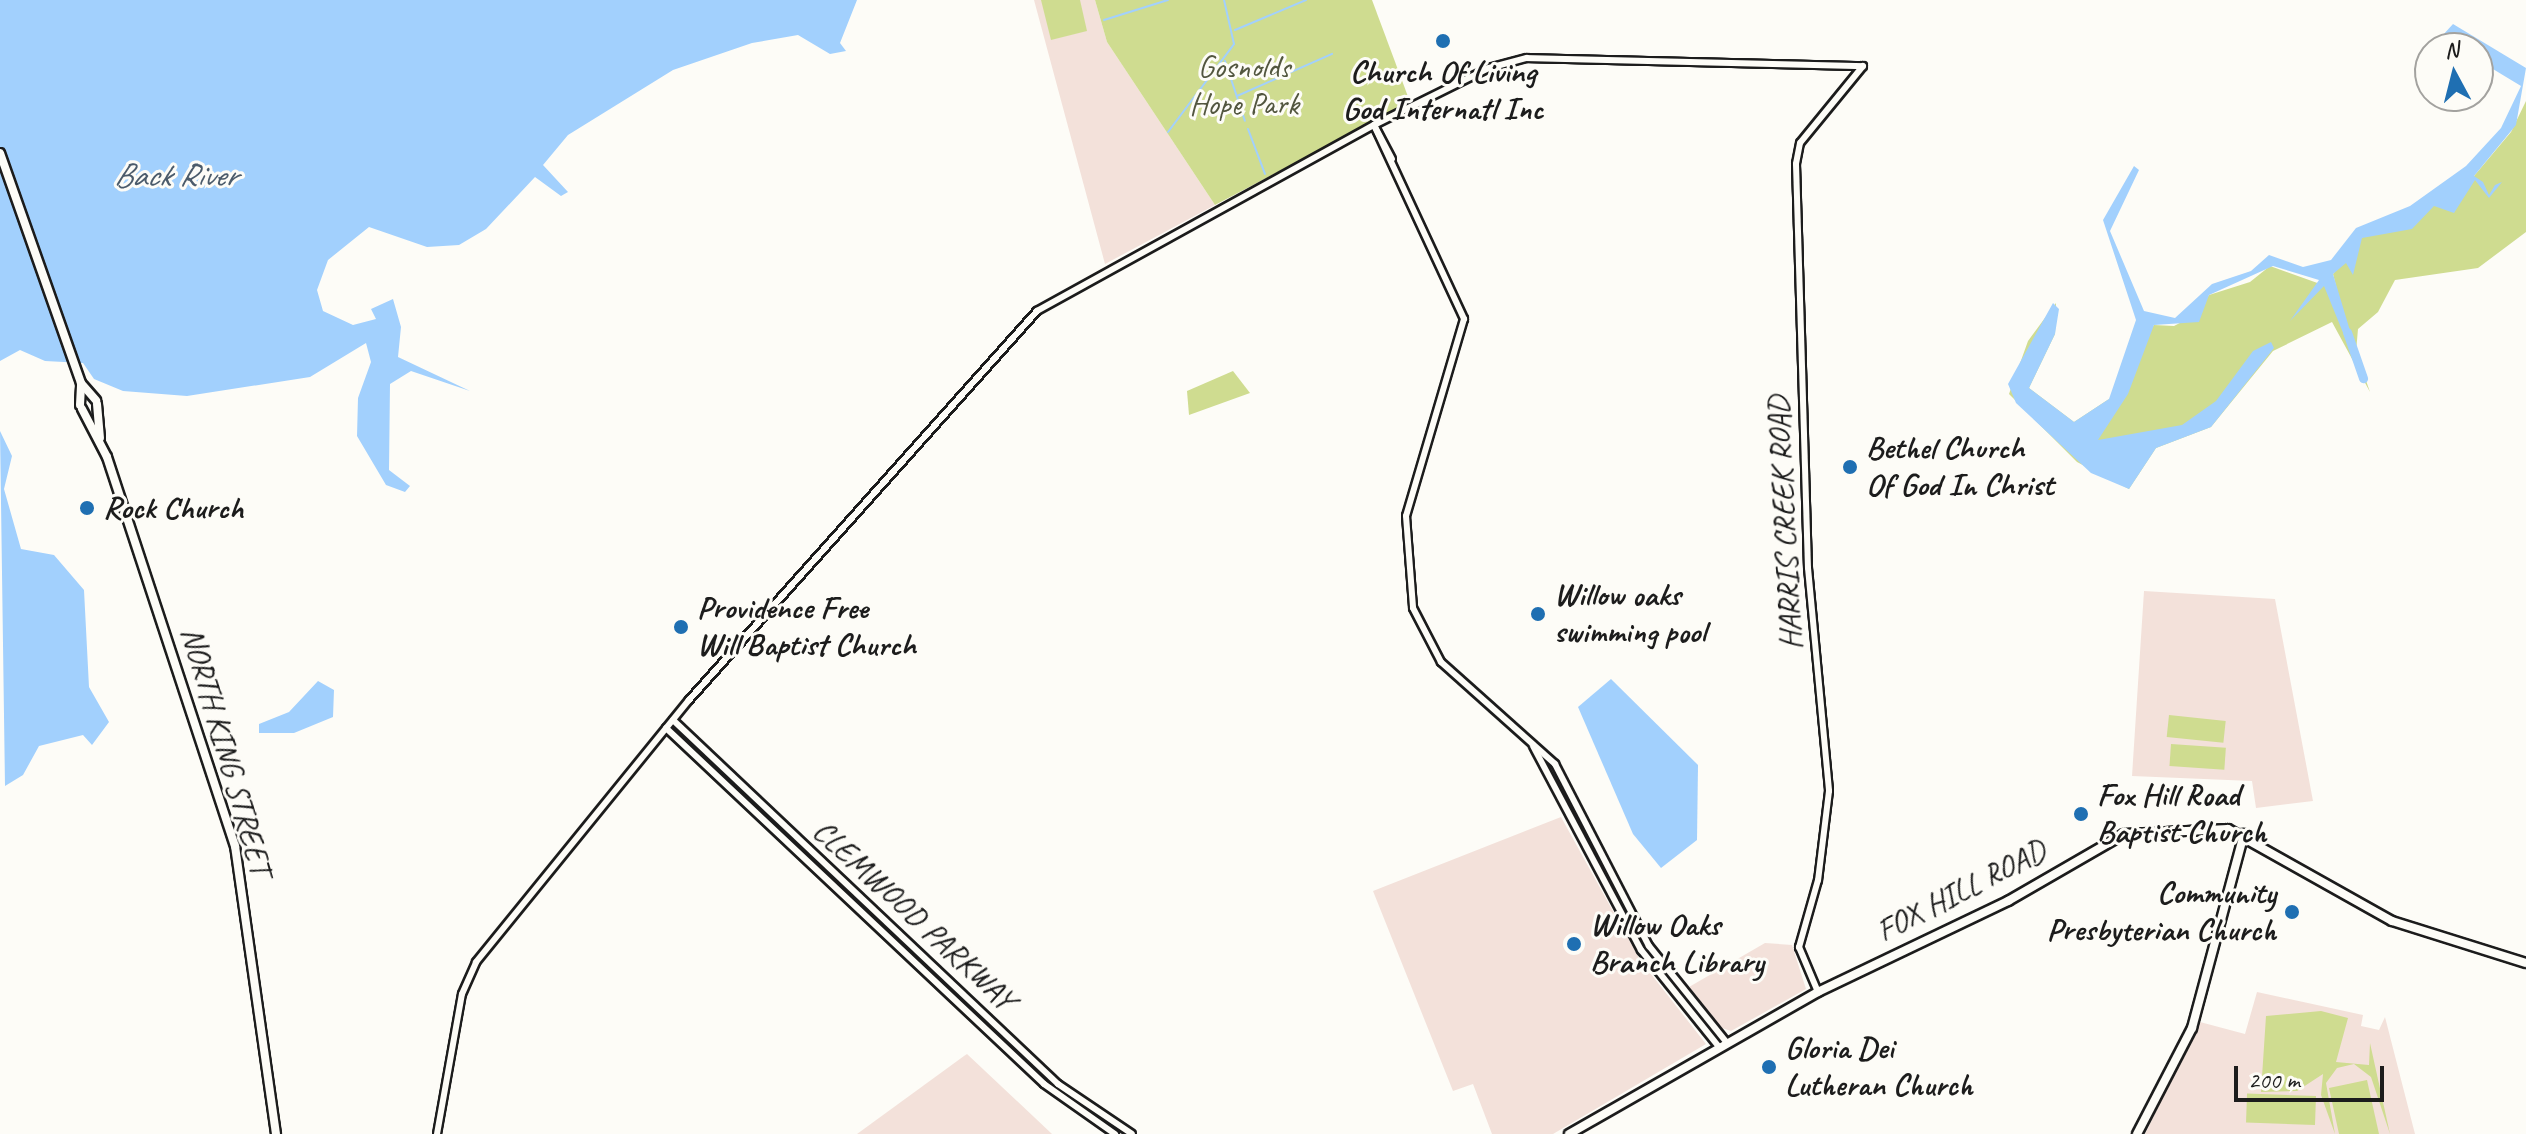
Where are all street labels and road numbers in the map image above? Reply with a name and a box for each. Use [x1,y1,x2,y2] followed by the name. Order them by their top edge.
[1759,394,1811,652] street label: HARRIS CREEK ROAD
[172,623,280,879] street label: NORTH KING STREET
[804,811,1024,1019] street label: CLEMWOOD PARKWAY
[1870,832,2052,950] street label: FOX HILL ROAD

